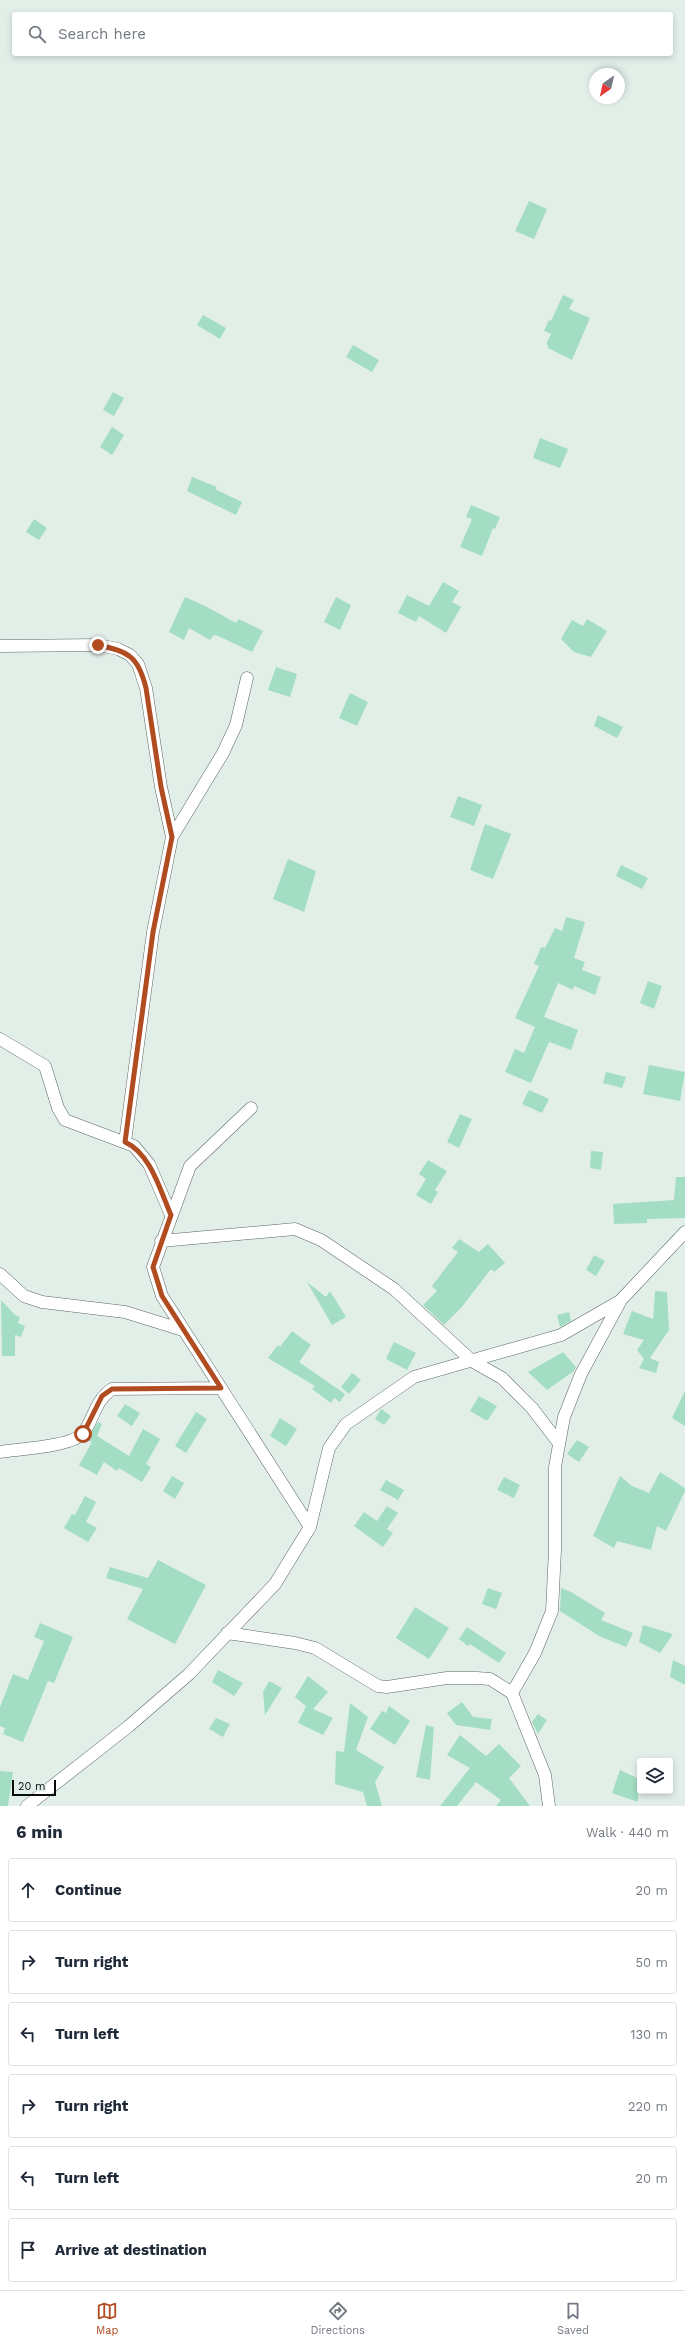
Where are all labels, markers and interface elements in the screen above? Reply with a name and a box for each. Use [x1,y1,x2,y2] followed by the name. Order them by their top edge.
[12,12,673,56] search box
[26,23,48,45] icon: search
[58,25,146,43] text: Search here
[589,68,625,104] north arrow
[89,636,107,654] route end
[74,1425,92,1443] route start
[637,1758,673,1794] map controls
[637,1758,673,1794] button: layers
[12,1778,56,1797] scale bar
[18,1780,46,1793] text: 20 m
[16,1822,63,1842] text: 6 min
[586,1825,669,1840] text: Walk · 440 m
[17,1879,39,1901] icon: ahead
[55,1881,122,1899] text: Continue
[636,1883,668,1898] text: 20 m
[17,1951,39,1973] icon: right
[55,1953,128,1971] text: Turn right
[636,1955,668,1970] text: 50 m
[17,2023,39,2045] icon: left
[55,2025,119,2043] text: Turn left
[630,2027,668,2042] text: 130 m
[17,2095,39,2117] icon: right
[55,2097,128,2115] text: Turn right
[628,2099,668,2114] text: 220 m
[17,2167,39,2189] icon: left
[55,2169,119,2187] text: Turn left
[636,2171,668,2186] text: 20 m
[17,2239,39,2261] icon: arrive
[55,2241,207,2259] text: Arrive at destination
[96,2300,118,2337] tab: Map
[311,2300,365,2337] tab: Directions
[557,2300,589,2337] tab: Saved

